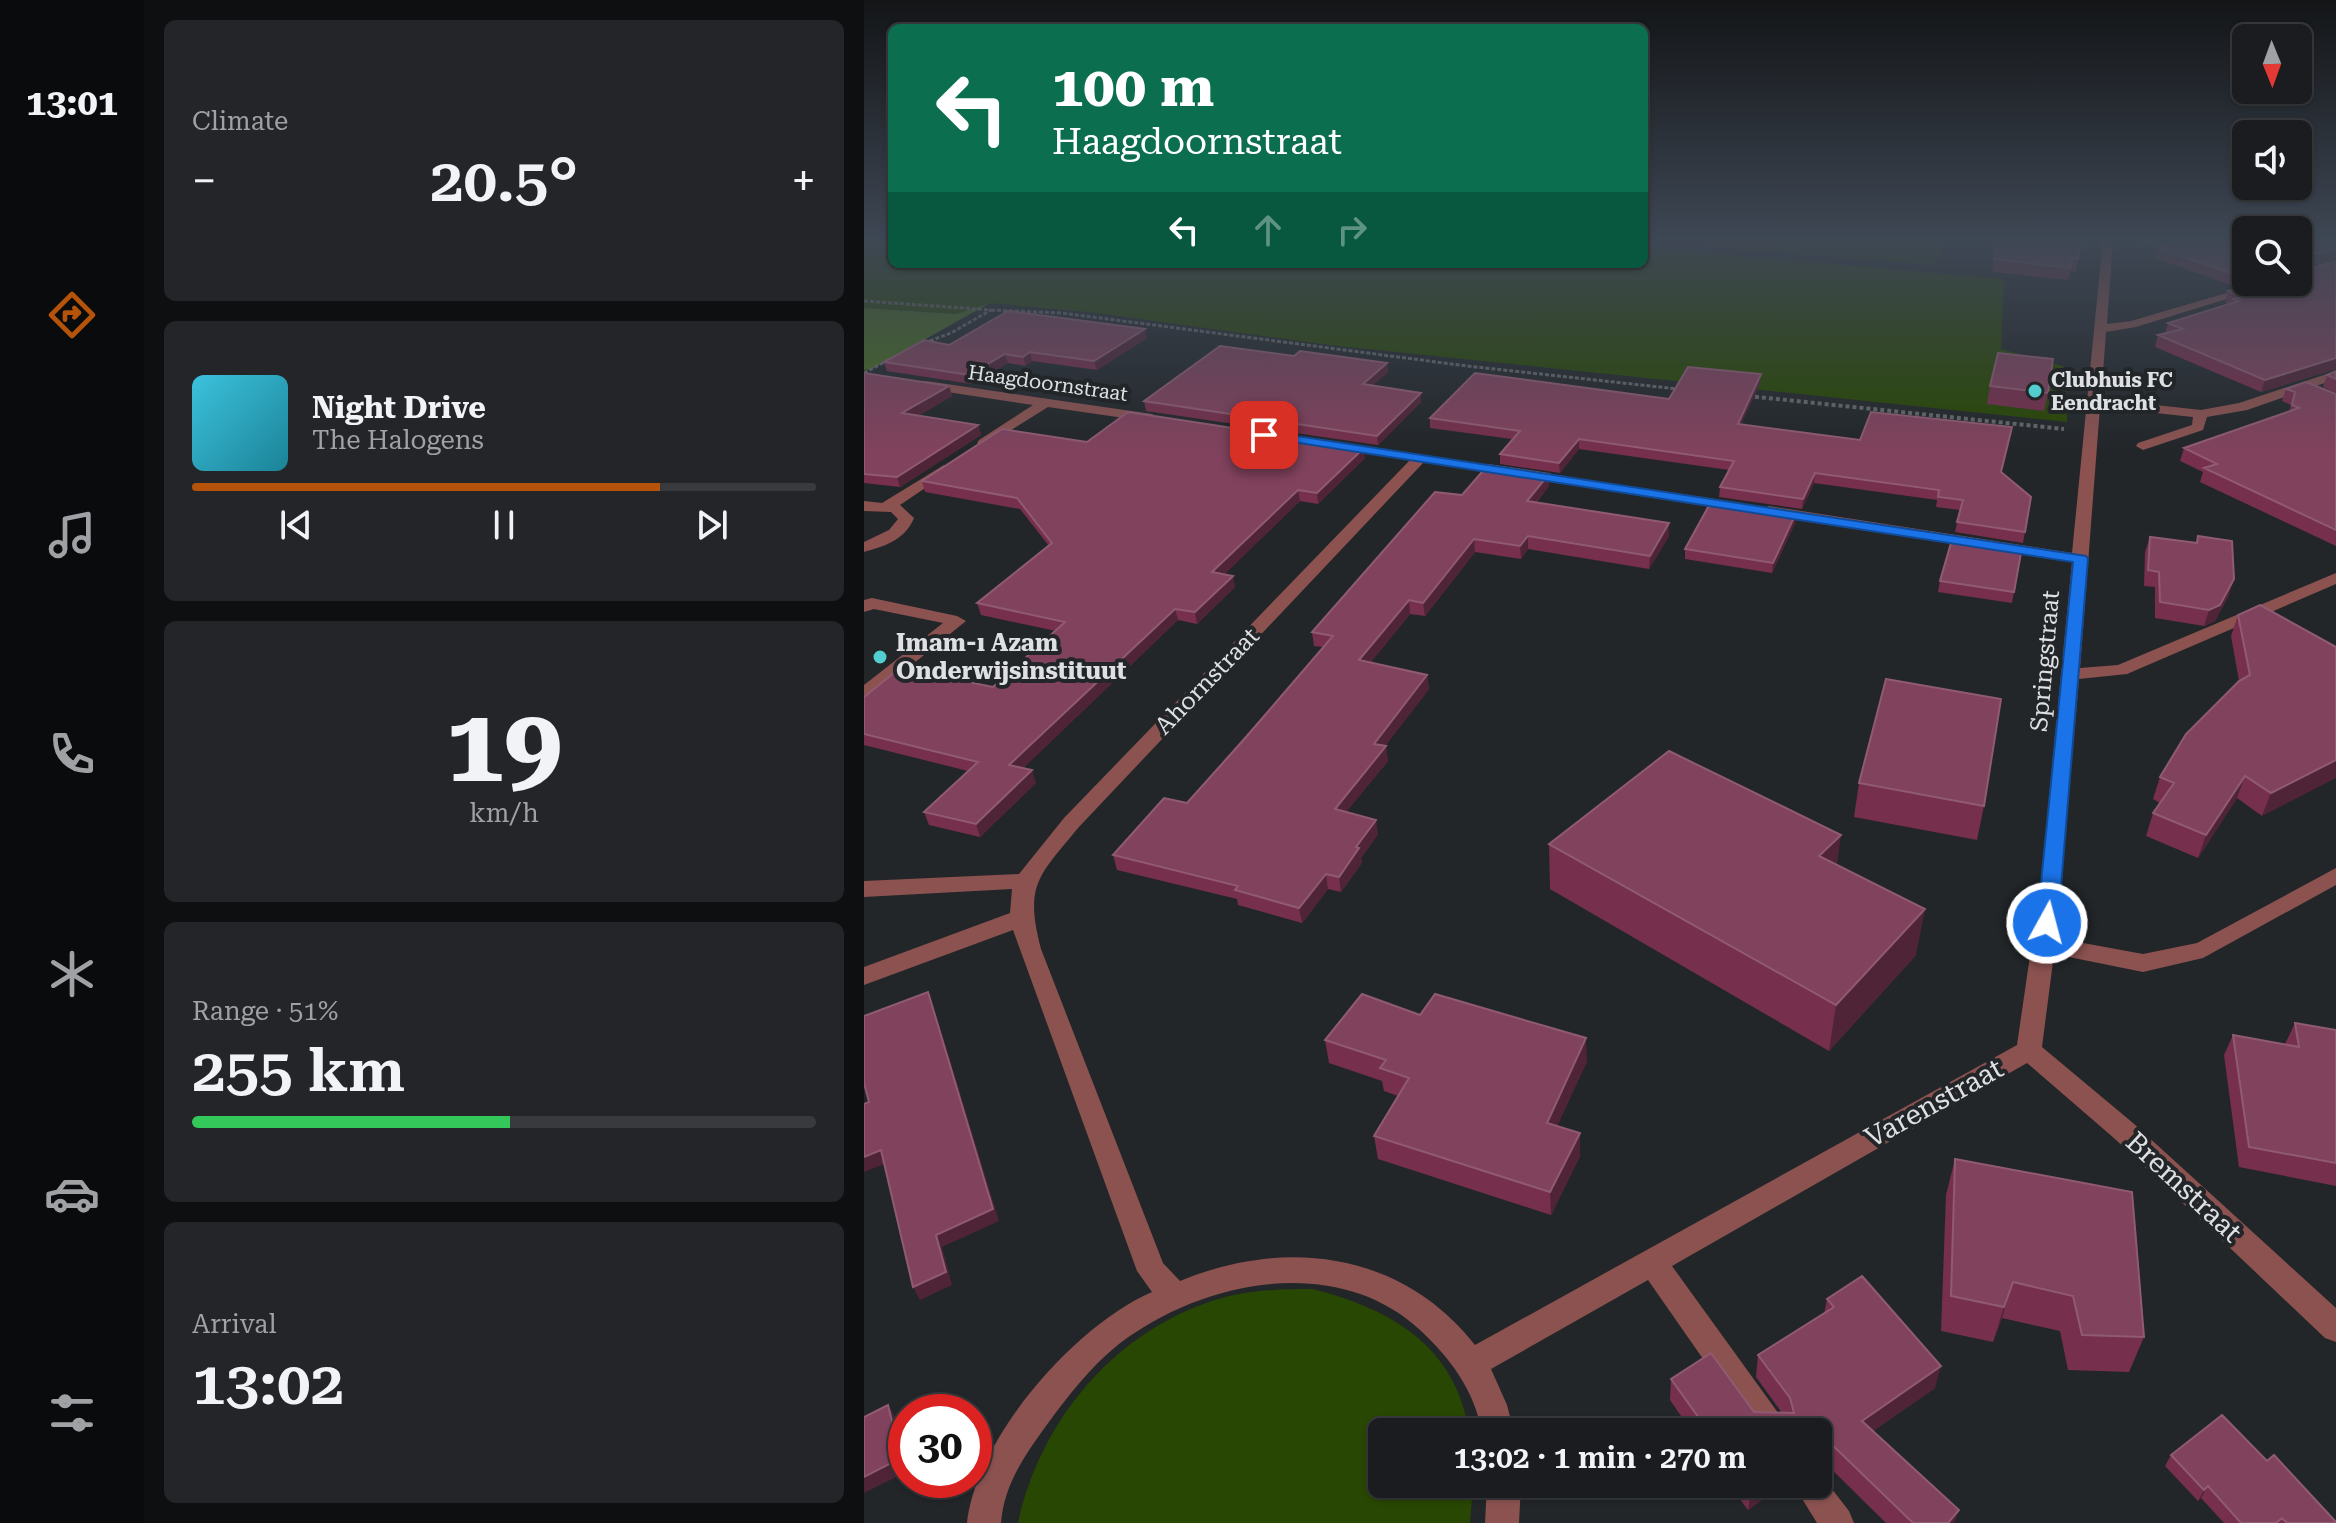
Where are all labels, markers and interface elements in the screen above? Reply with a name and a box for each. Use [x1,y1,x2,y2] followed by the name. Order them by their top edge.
[2232,24,2312,104] north arrow
[2232,24,2312,296] map controls
[1052,54,1214,120] text: 100 m
[920,56,1024,160] icon: left
[26,82,118,124] text: 13:01
[192,106,288,136] text: Climate
[2232,120,2312,200] button: sound
[1052,121,1342,163] text: Haagdoornstraat
[430,145,578,216] text: 20.5°
[192,155,217,207] text: −
[791,155,816,207] text: +
[1162,208,1206,252] icon: left
[1246,208,1290,252] icon: ahead
[1330,208,1374,252] icon: right
[2232,216,2312,296] button: search
[44,287,100,343] icon: directions
[967,360,1130,406] street label: Haagdoornstraat
[2051,368,2173,415] place label: Clubhuis FC Eendracht
[2026,382,2044,400] marker: Clubhuis FC Eendracht
[312,390,486,425] text: Night Drive
[1230,401,1298,469] pin
[1242,413,1286,457] icon: arrive
[312,425,484,455] text: The Halogens
[274,503,318,547] icon: previous
[482,503,526,547] icon: pause
[690,503,734,547] icon: next
[44,507,100,563] icon: music
[2025,589,2065,733] street label: Springstraat
[1149,622,1265,740] street label: Ahornstraat
[896,629,1127,685] place label: Imam-ı Azam Onderwijsinstituut
[871,648,889,666] marker: Imam-ı Azam Onderwijsinstituut
[446,685,562,806] text: 19
[44,726,100,782] icon: phone
[469,798,539,828] text: km/h
[2005,881,2089,965] position arrow
[44,946,100,1002] icon: climate
[192,996,338,1026] text: Range · 51%
[192,1035,405,1106] text: 255 km
[1859,1052,2009,1154] street label: Varenstraat
[2119,1125,2249,1249] street label: Bremstraat
[44,1166,100,1222] icon: car
[192,1309,277,1339] text: Arrival
[192,1348,344,1419] text: 13:02
[44,1385,100,1441] icon: filters
[888,1394,992,1498] speed limit sign: 30
[1454,1440,1746,1475] text: 13:02 · 1 min · 270 m

